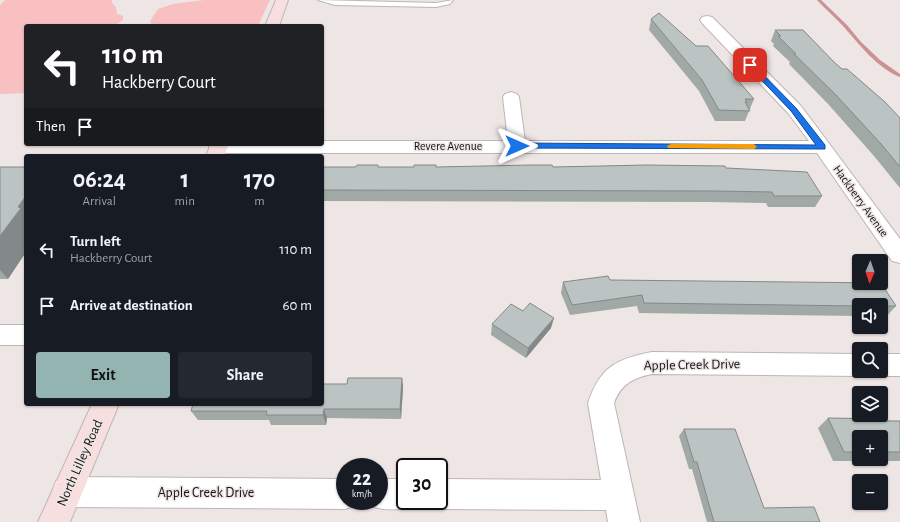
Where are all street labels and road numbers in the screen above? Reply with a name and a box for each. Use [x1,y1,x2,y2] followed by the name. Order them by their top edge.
[414,140,482,152] street label: Revere Avenue
[830,163,891,240] street label: Hackberry Avenue
[644,357,740,373] street label: Apple Creek Drive
[55,418,105,508] street label: North Lilley Road
[158,486,254,500] street label: Apple Creek Drive

